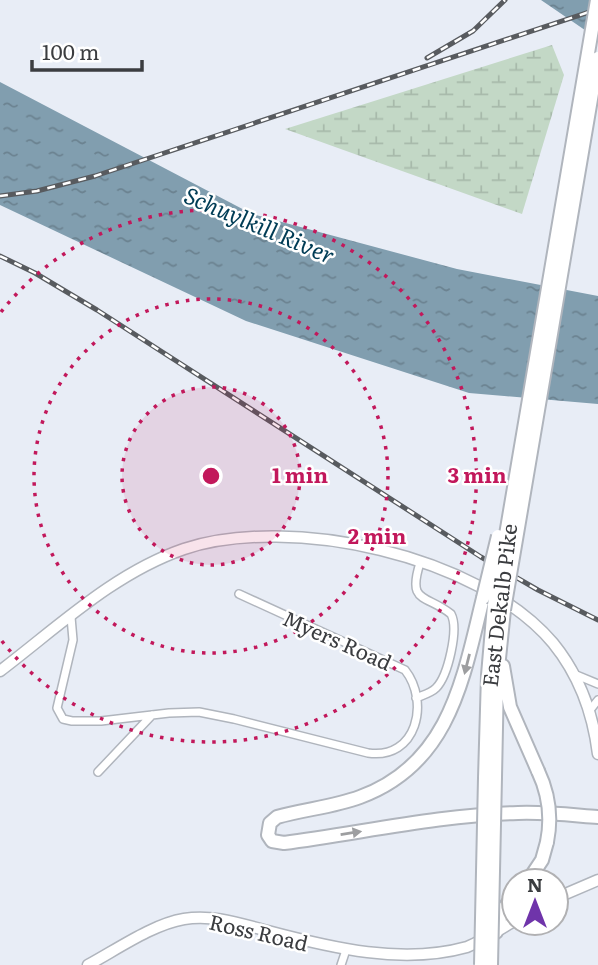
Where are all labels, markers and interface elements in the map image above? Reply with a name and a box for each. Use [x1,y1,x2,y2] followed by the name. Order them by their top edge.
[32,28,142,72] scale bar
[42,35,99,66] text: 100 m
[179,177,341,271] water label: Schuylkill River
[272,458,328,489] text: 1 min
[447,458,507,489] text: 3 min
[199,464,223,488] centre of rings
[348,519,407,550] text: 2 min
[473,521,523,688] street label: East Dekalb Pike
[279,601,398,677] street label: Myers Road
[461,653,472,675] one-way arrow
[340,827,362,838] one-way arrow
[500,867,570,937] north arrow
[527,870,543,898] text: N
[206,905,312,957] street label: Ross Road

